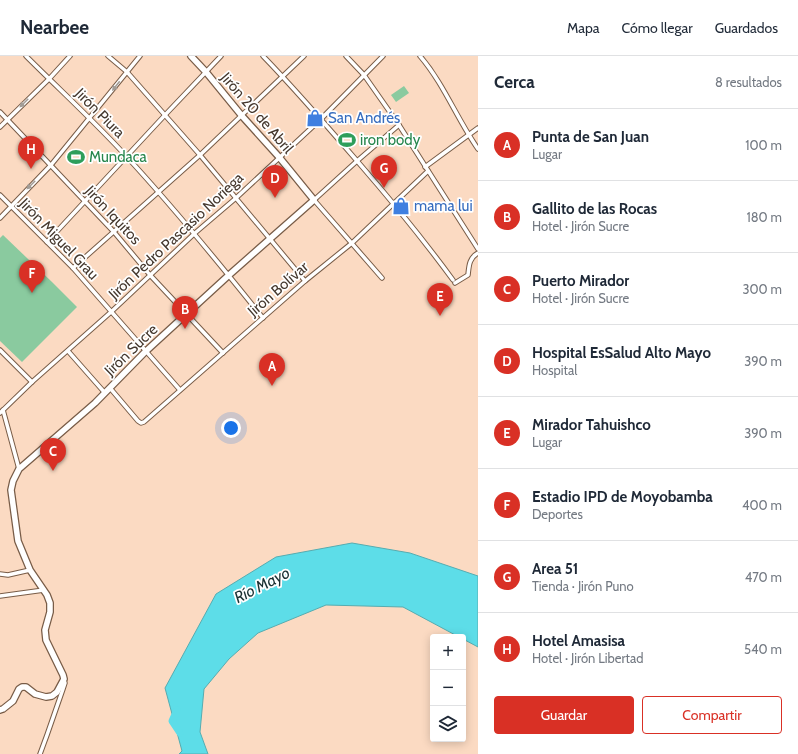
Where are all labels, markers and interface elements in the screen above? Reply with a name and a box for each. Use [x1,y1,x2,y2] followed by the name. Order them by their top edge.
[20,16,89,39] text: Nearbee
[567,19,600,37] text: Mapa
[622,19,693,37] text: Cómo llegar
[715,19,778,37] text: Guardados
[216,68,297,158] street label: Jirón 20 de Abril
[494,72,535,92] text: Cerca
[715,74,782,90] text: 8 resultados
[111,81,120,92] one-way arrow
[71,84,129,142] street label: Jirón Piura
[19,98,29,108] one-way arrow
[305,108,325,128] shop icon: San Andrés
[328,109,400,127] place label: San Andrés
[532,128,649,146] text: Punta de San Juan
[337,130,357,150] sports icon: iron body
[360,131,421,149] place label: iron body
[18,136,44,169] pin: H
[503,137,511,153] text: A
[745,137,782,153] text: 100 m
[532,146,562,162] text: Lugar
[66,147,86,167] sports icon: Mundaca
[89,148,148,166] place label: Mundaca
[371,155,397,188] pin: G
[262,165,288,198] pin: D
[104,168,248,304] street label: Jirón Pedro Pascasio Noriega
[26,180,36,190] one-way arrow
[81,181,145,248] street label: Jirón Iquitos
[15,194,102,283] street label: Jirón Miguel Grau
[391,196,411,216] shop icon: mama lui
[414,197,473,215] place label: mama lui
[532,200,657,218] text: Gallito de las Rocas
[503,209,511,225] text: B
[746,209,782,225] text: 180 m
[532,218,629,234] text: Hotel · Jirón Sucre
[243,258,312,321] street label: Jirón Bolívar
[19,260,45,293] pin: F
[532,272,629,290] text: Puerto Mirador
[503,281,511,297] text: C
[742,281,782,297] text: 300 m
[427,283,453,316] pin: E
[532,290,629,306] text: Hotel · Jirón Sucre
[172,296,198,329] pin: B
[100,320,162,380] street label: Jirón Sucre
[532,344,711,362] text: Hospital EsSalud Alto Mayo
[259,353,285,386] pin: A
[502,353,512,369] text: D
[744,353,782,369] text: 390 m
[532,362,577,378] text: Hospital
[532,416,651,434] text: Mirador Tahuishco
[221,418,241,438] your location
[503,425,511,441] text: E
[744,425,782,441] text: 390 m
[532,434,562,450] text: Lugar
[40,438,66,471] pin: C
[532,488,713,506] text: Estadio IPD de Moyobamba
[504,497,510,513] text: F
[742,497,782,513] text: 400 m
[532,506,583,522] text: Deportes
[532,560,578,578] text: Area 51
[231,563,293,607] water label: Río Mayo
[503,569,511,585] text: G
[745,569,782,585] text: 470 m
[532,578,634,594] text: Tienda · Jirón Puno
[532,632,625,650] text: Hotel Amasisa
[430,634,466,742] map controls
[430,634,466,670] button: +
[502,641,512,657] text: H
[744,641,782,657] text: 540 m
[532,650,643,666] text: Hotel · Jirón Libertad
[430,670,466,706] button: −
[494,696,634,734] button: Guardar
[642,696,782,734] button: Compartir
[430,706,466,742] button: layers

